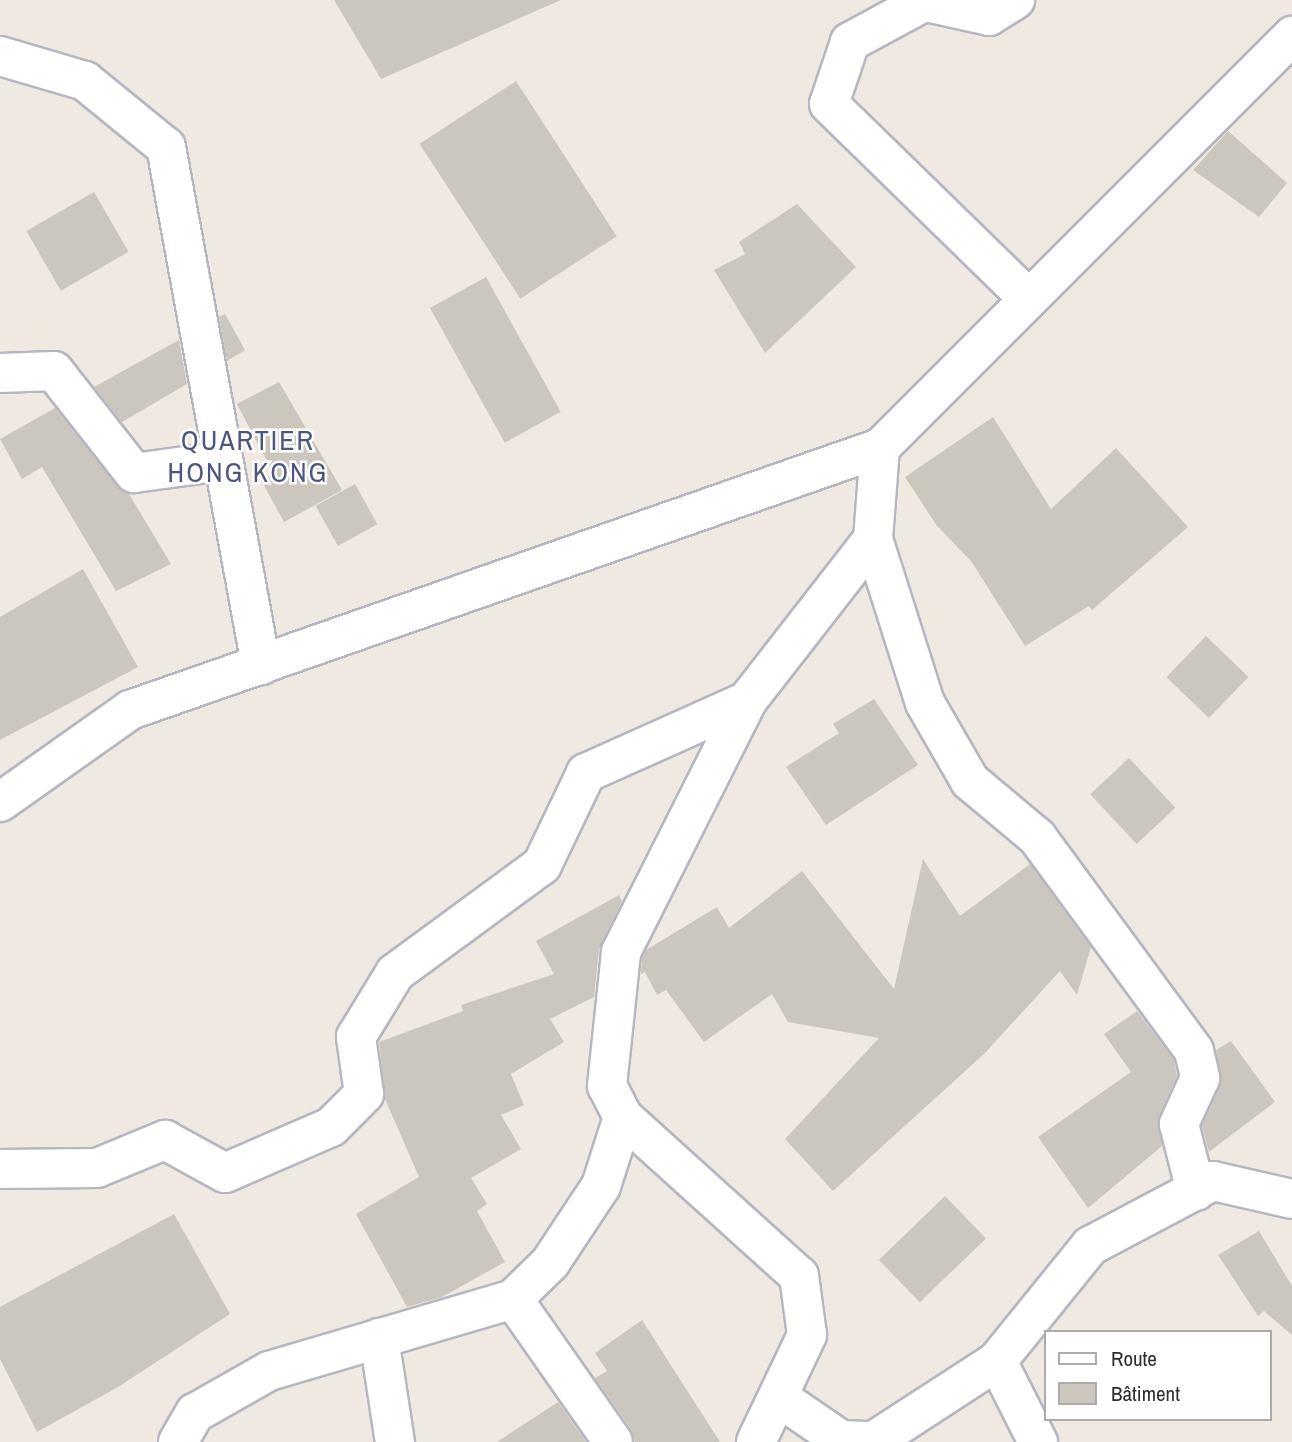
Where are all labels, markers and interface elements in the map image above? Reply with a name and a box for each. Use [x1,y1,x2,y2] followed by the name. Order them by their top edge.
[169,423,327,489] district label: QUARTIER HONG KONG
[1044,1330,1271,1421] legend
[1111,1344,1157,1373] text: Route
[1111,1379,1180,1408] text: Bâtiment

